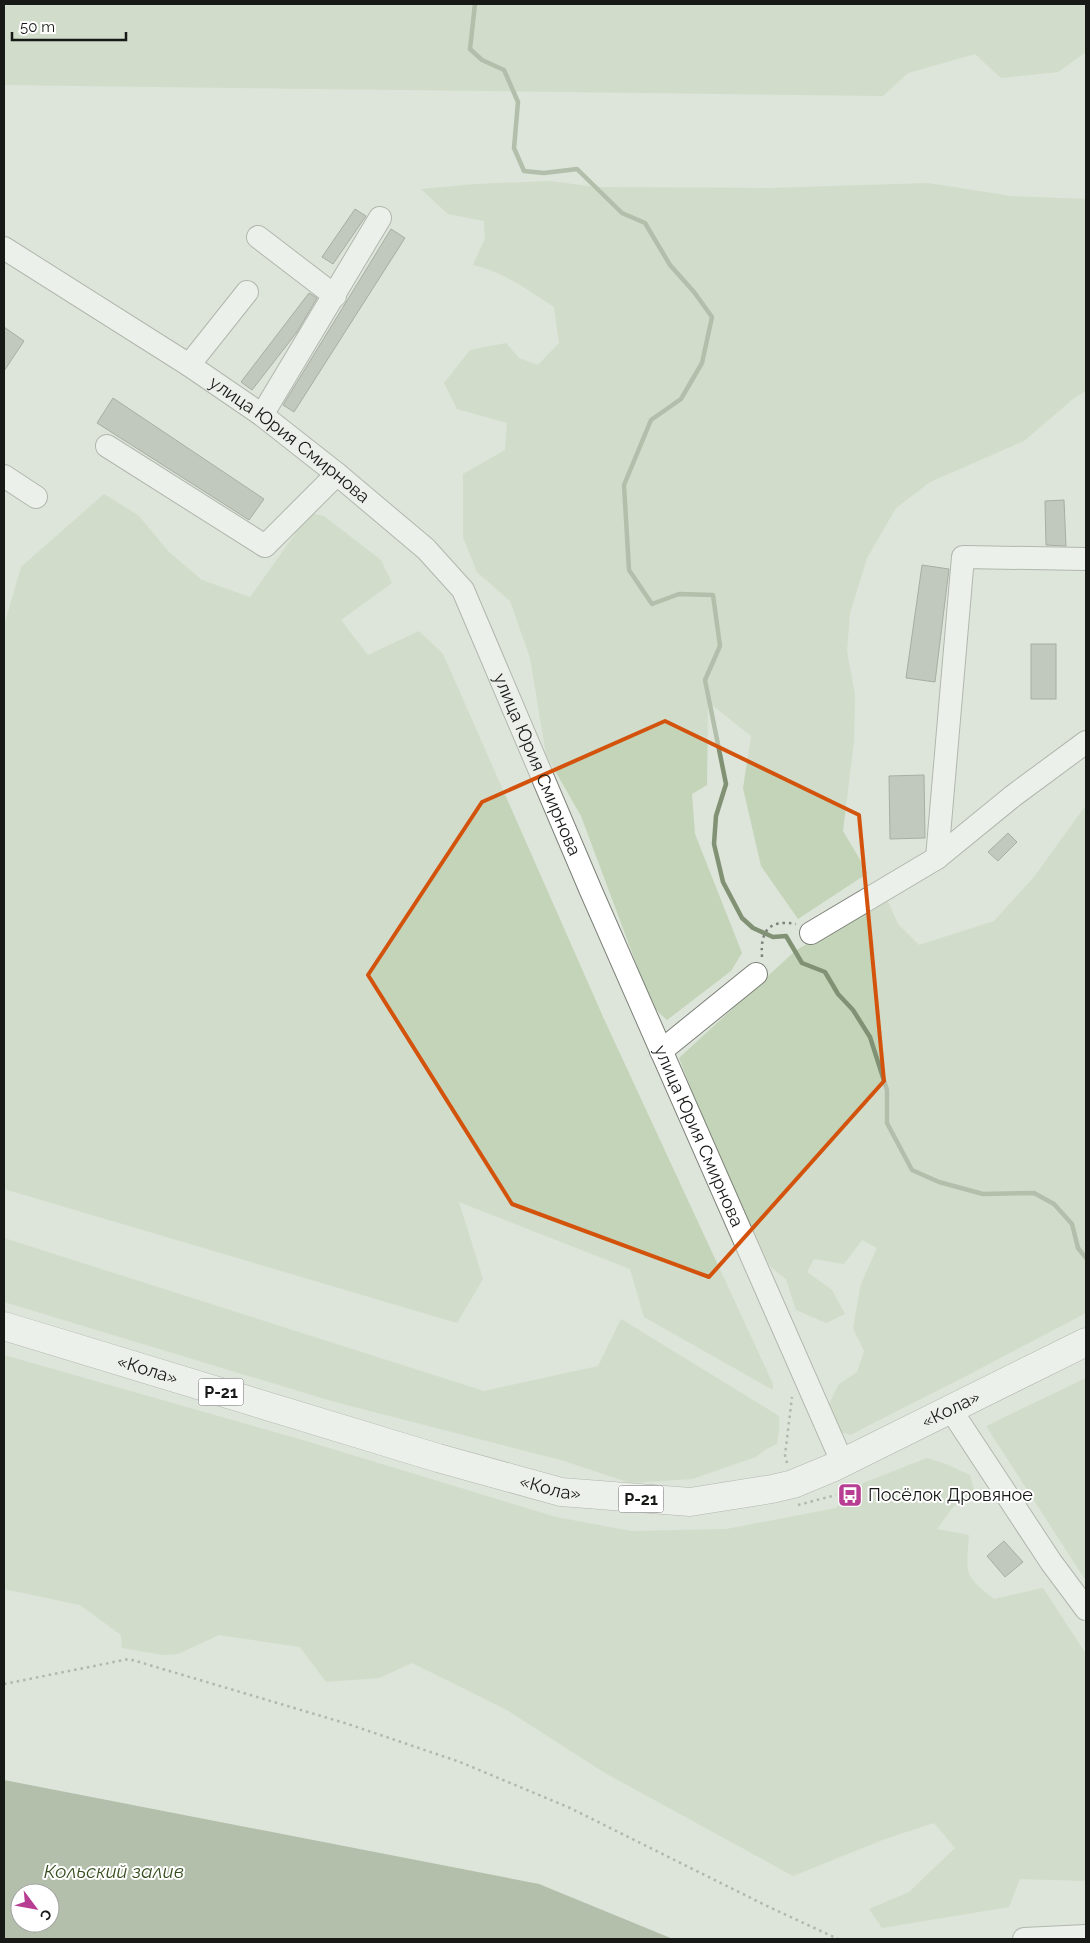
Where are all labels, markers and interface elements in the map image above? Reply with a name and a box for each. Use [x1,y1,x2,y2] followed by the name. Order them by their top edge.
[12,10,126,42] scale bar
[20,18,55,36] text: 50 m
[206,371,374,507] street label: улица Юрия Смирнова
[490,670,586,859] street label: улица Юрия Смирнова
[650,1042,748,1230] street label: улица Юрия Смирнова
[115,1350,181,1388] street label: «Кола»
[198,1378,244,1405] road number: Р-21
[918,1385,983,1432] street label: «Кола»
[517,1470,582,1504] street label: «Кола»
[837,1482,863,1508] bus stop icon: Посёлок Дровяное
[868,1484,1033,1505] place label: Посёлок Дровяное
[618,1486,664,1512] road number: Р-21
[44,1860,184,1882] water label: Кольский залив
[10,1883,60,1933] north arrow
[36,1907,55,1924] text: С

